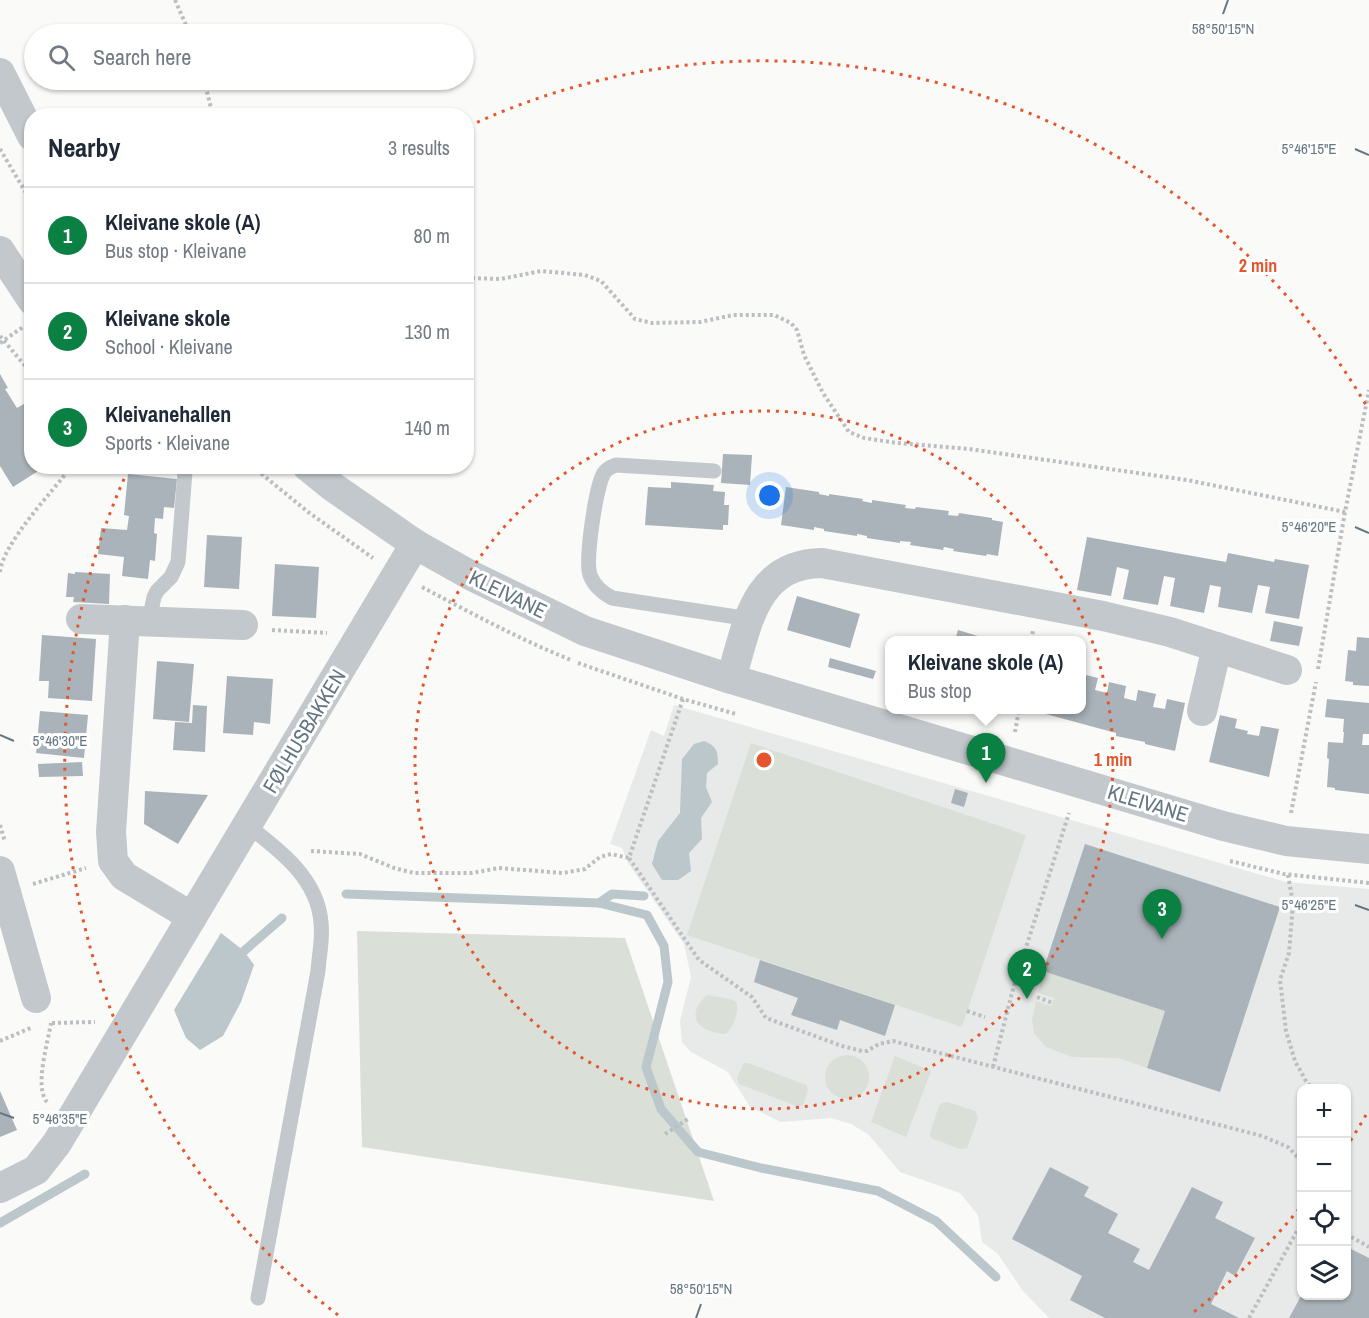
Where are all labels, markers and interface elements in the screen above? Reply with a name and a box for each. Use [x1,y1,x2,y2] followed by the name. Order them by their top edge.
[1192,18,1254,39] text: 58°50'15"N
[24,24,474,90] search box
[45,41,78,74] icon: search
[93,42,191,72] text: Search here
[48,130,120,165] text: Nearby
[388,134,450,161] text: 3 results
[1281,138,1337,159] text: 5°46'15"E
[105,207,260,237] text: Kleivane skole (A)
[63,222,72,249] text: 1
[414,222,450,249] text: 80 m
[105,237,246,264] text: Bus stop · Kleivane
[1239,253,1277,278] text: 2 min
[105,303,230,333] text: Kleivane skole
[63,318,72,345] text: 2
[404,318,450,345] text: 130 m
[105,333,233,360] text: School · Kleivane
[105,399,231,429] text: Kleivanehallen
[63,414,72,441] text: 3
[404,414,450,441] text: 140 m
[105,429,230,456] text: Sports · Kleivane
[755,481,784,510] your location
[1281,516,1337,537] text: 5°46'20"E
[464,563,552,625] street label: KLEIVANE
[885,636,1086,714] popup
[908,647,1063,677] text: Kleivane skole (A)
[256,664,352,798] street label: FØLHUSBAKKEN
[908,677,972,704] text: Bus stop
[32,730,88,751] text: 5°46'30"E
[966,734,1006,783] pin: 1
[1094,747,1132,772] text: 1 min
[754,750,774,770] centre of rings
[1104,777,1192,829] street label: KLEIVANE
[1142,890,1182,939] pin: 3
[1281,894,1337,915] text: 5°46'25"E
[1008,950,1046,999] pin: 2
[1297,1084,1351,1300] map controls
[1297,1084,1351,1138] button: +
[32,1108,88,1129] text: 5°46'35"E
[1297,1138,1351,1192] button: −
[1297,1192,1351,1246] button: locate
[1297,1246,1351,1300] button: layers
[670,1278,732,1299] text: 58°50'15"N

